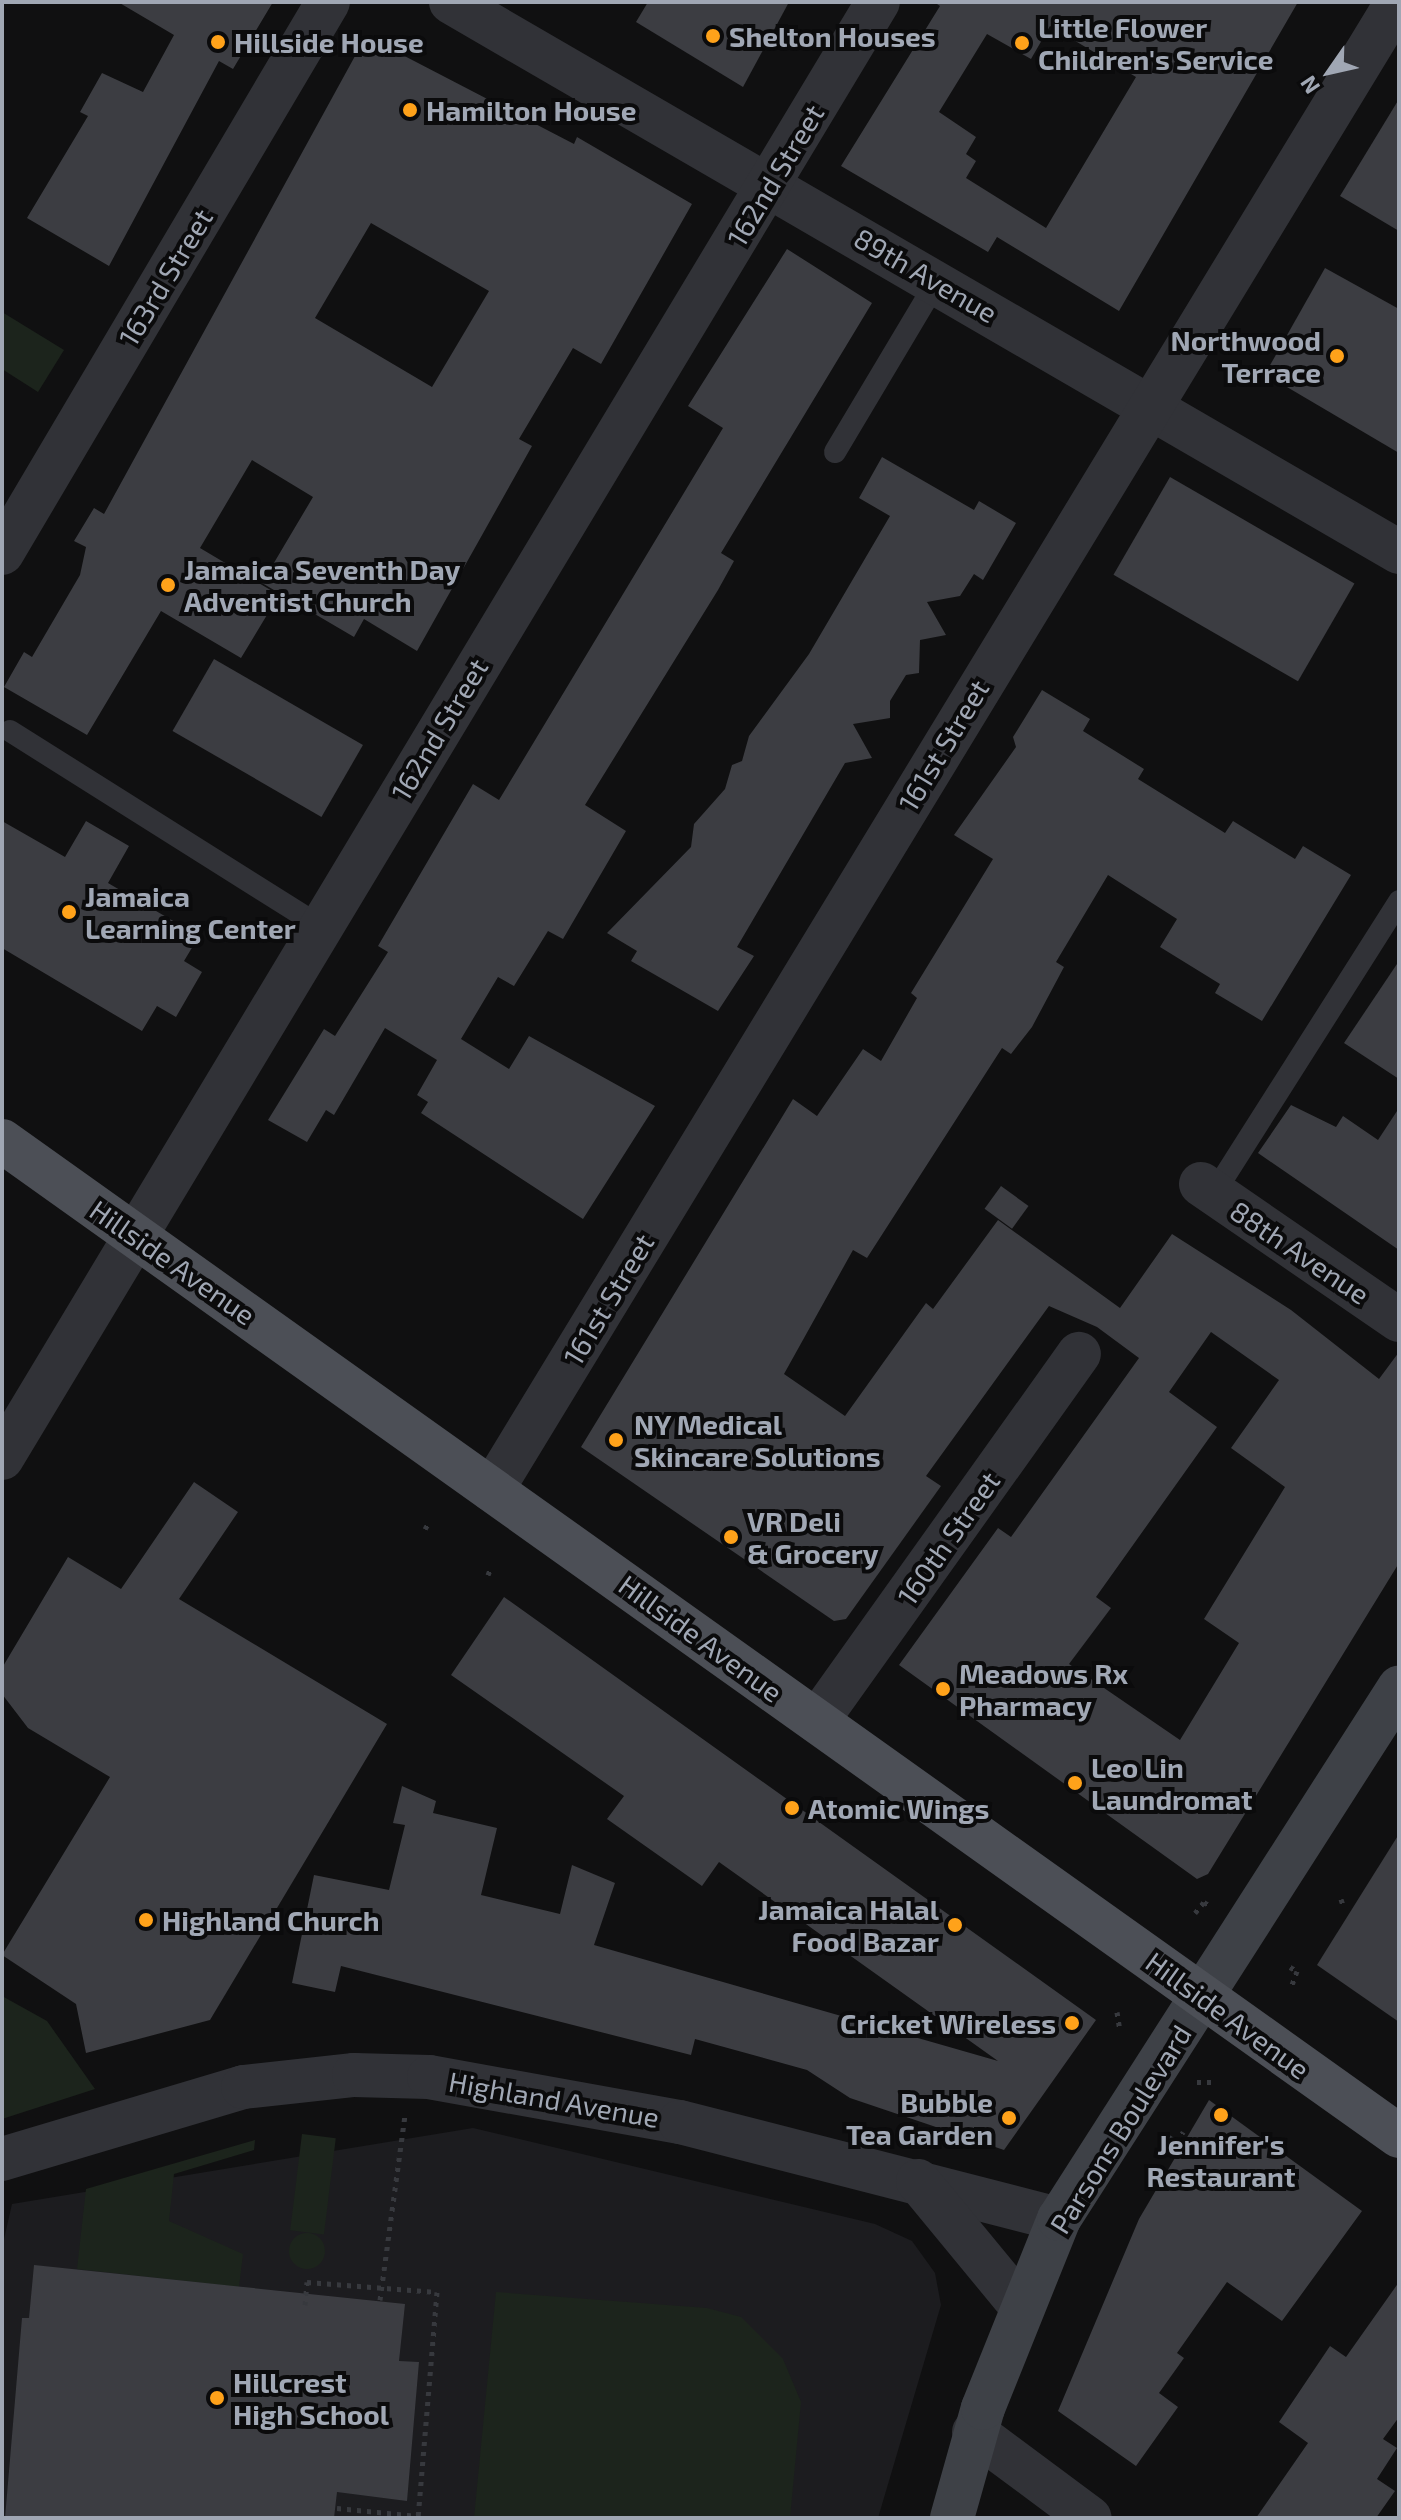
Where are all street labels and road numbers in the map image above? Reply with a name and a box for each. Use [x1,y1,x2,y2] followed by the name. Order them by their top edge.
[720,98,830,252] street label: 162nd Street
[111,202,219,352] street label: 163rd Street
[848,220,1004,330] street label: 89th Avenue
[384,652,494,806] street label: 162nd Street
[891,673,995,817] street label: 161st Street
[84,1192,262,1332] street label: Hillside Avenue
[1224,1193,1376,1311] street label: 88th Avenue
[556,1227,660,1371] street label: 161st Street
[890,1465,1006,1611] street label: 160th Street
[612,1567,790,1709] street label: Hillside Avenue
[1139,1944,1317,2086] street label: Hillside Avenue
[1042,2019,1198,2239] street label: Parsons Boulevard
[446,2064,662,2134] street label: Highland Avenue

